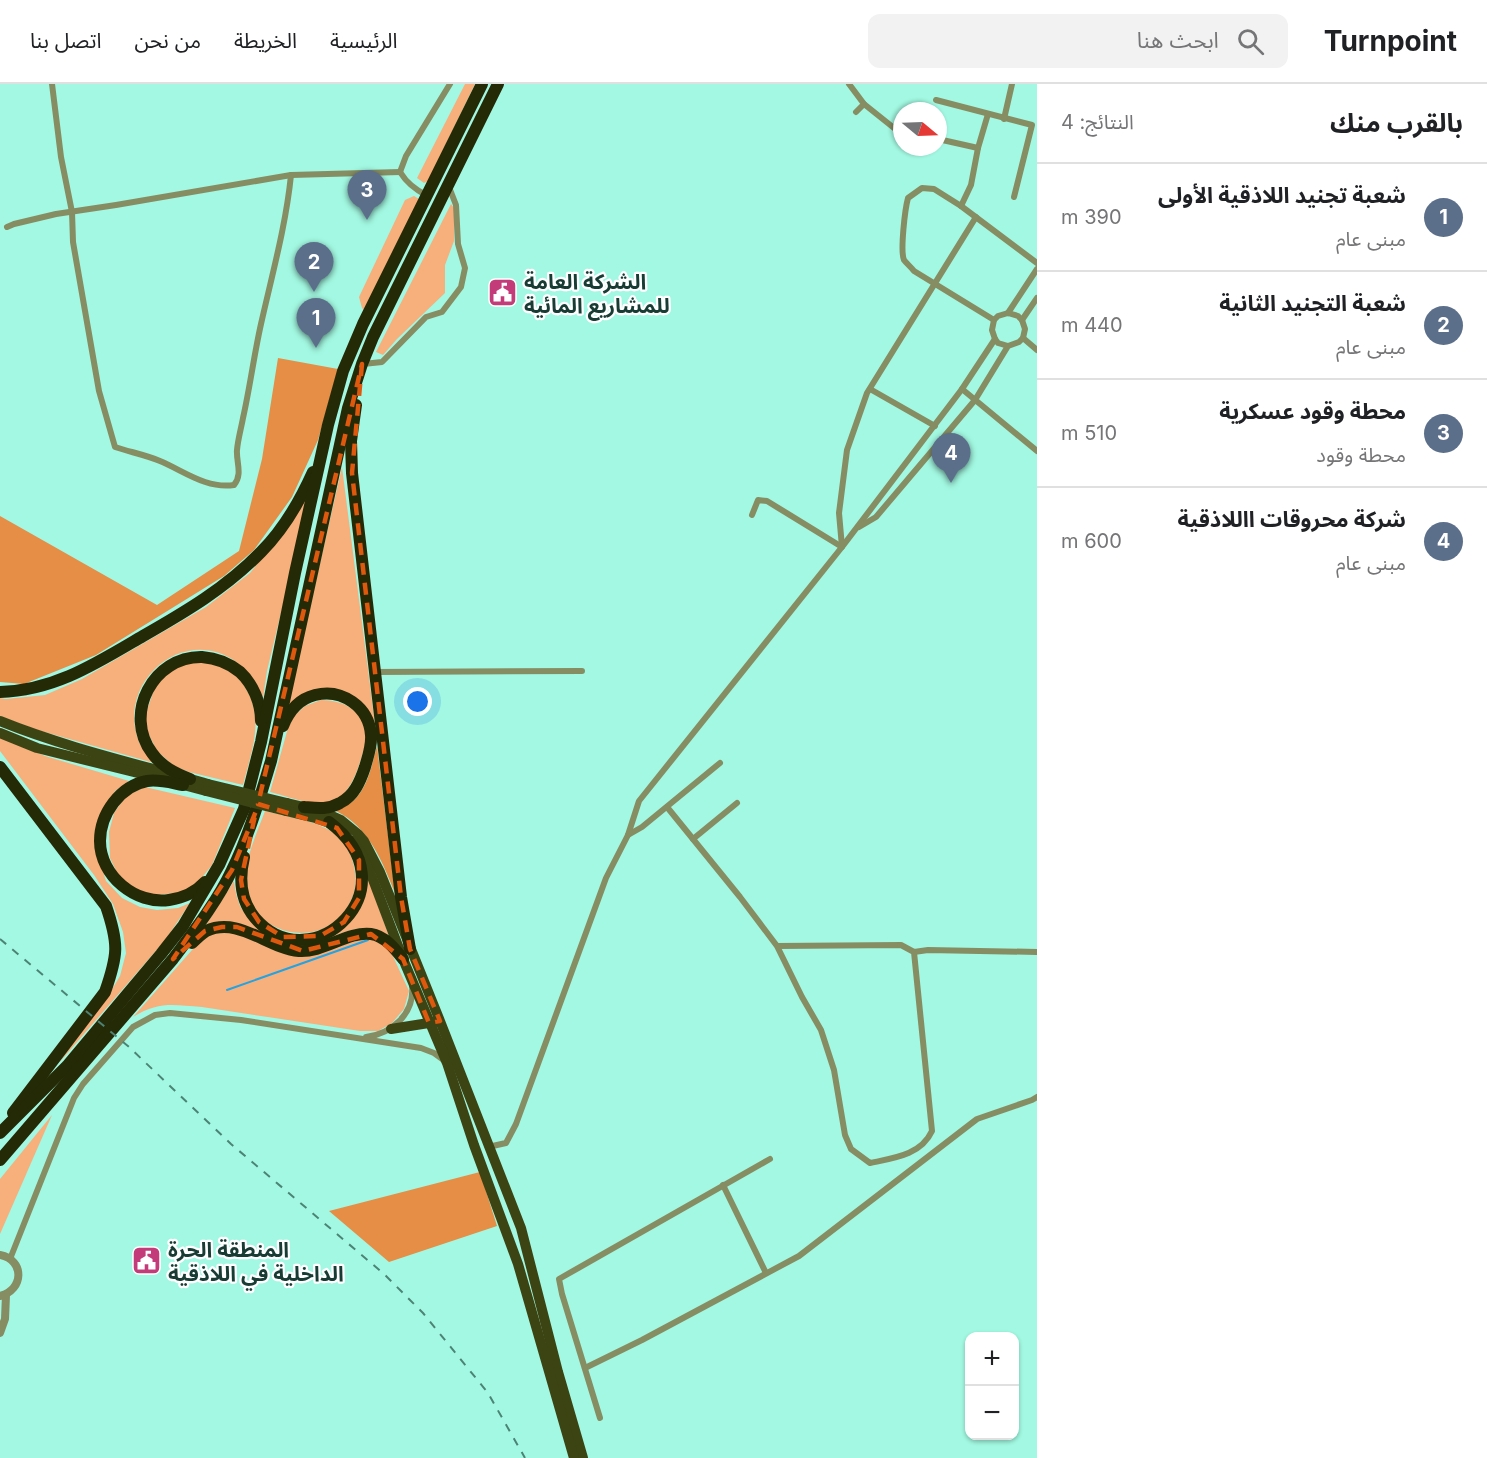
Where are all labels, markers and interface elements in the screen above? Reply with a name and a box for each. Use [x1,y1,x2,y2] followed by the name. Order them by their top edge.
[868,14,1288,68] search box
[1324,24,1457,58] text: Turnpoint
[1234,25,1267,58] icon: search
[1137,27,1219,53] text: ابحث هنا
[30,28,101,53] text: اتصل بنا
[134,28,201,53] text: من نحن
[234,28,297,53] text: الخريطة
[330,28,397,53] text: الرئيسية
[893,102,947,156] north arrow
[1330,107,1463,138] text: بالقرب منك
[1061,110,1134,134] text: النتائج: 4
[348,170,386,220] pin: 3
[1158,182,1406,208] text: شعبة تجنيد اللاذقية الأولى
[1061,205,1122,229] text: 390 m
[1439,205,1448,229] text: 1
[1336,227,1406,251] text: مبنى عام
[294,242,334,292] pin: 2
[524,269,670,321] place label: الشركة العامة للمشاريع المائية
[487,277,519,309] public building icon: الشركة العامة للمشاريع المائية
[1219,290,1406,316] text: شعبة التجنيد الثانية
[296,298,336,348] pin: 1
[1061,313,1123,337] text: 440 m
[1437,313,1450,337] text: 2
[1336,335,1406,359] text: مبنى عام
[1219,398,1406,424] text: محطة وقود عسكرية
[1061,421,1117,445] text: 510 m
[1437,421,1450,445] text: 3
[932,434,970,483] pin: 4
[1316,443,1406,467] text: محطة وقود
[1178,506,1406,532] text: شركة محروقات االلاذقية
[1061,529,1122,553] text: 600 m
[1437,529,1450,553] text: 4
[1336,551,1406,575] text: مبنى عام
[403,687,432,716] your location
[168,1237,344,1290] place label: المنطقة الحرة الداخلية في اللاذقية
[131,1245,163,1277] public building icon: المنطقة الحرة الداخلية في اللاذقية
[965,1332,1019,1440] map controls
[965,1332,1019,1386] button: +
[965,1386,1019,1440] button: −

